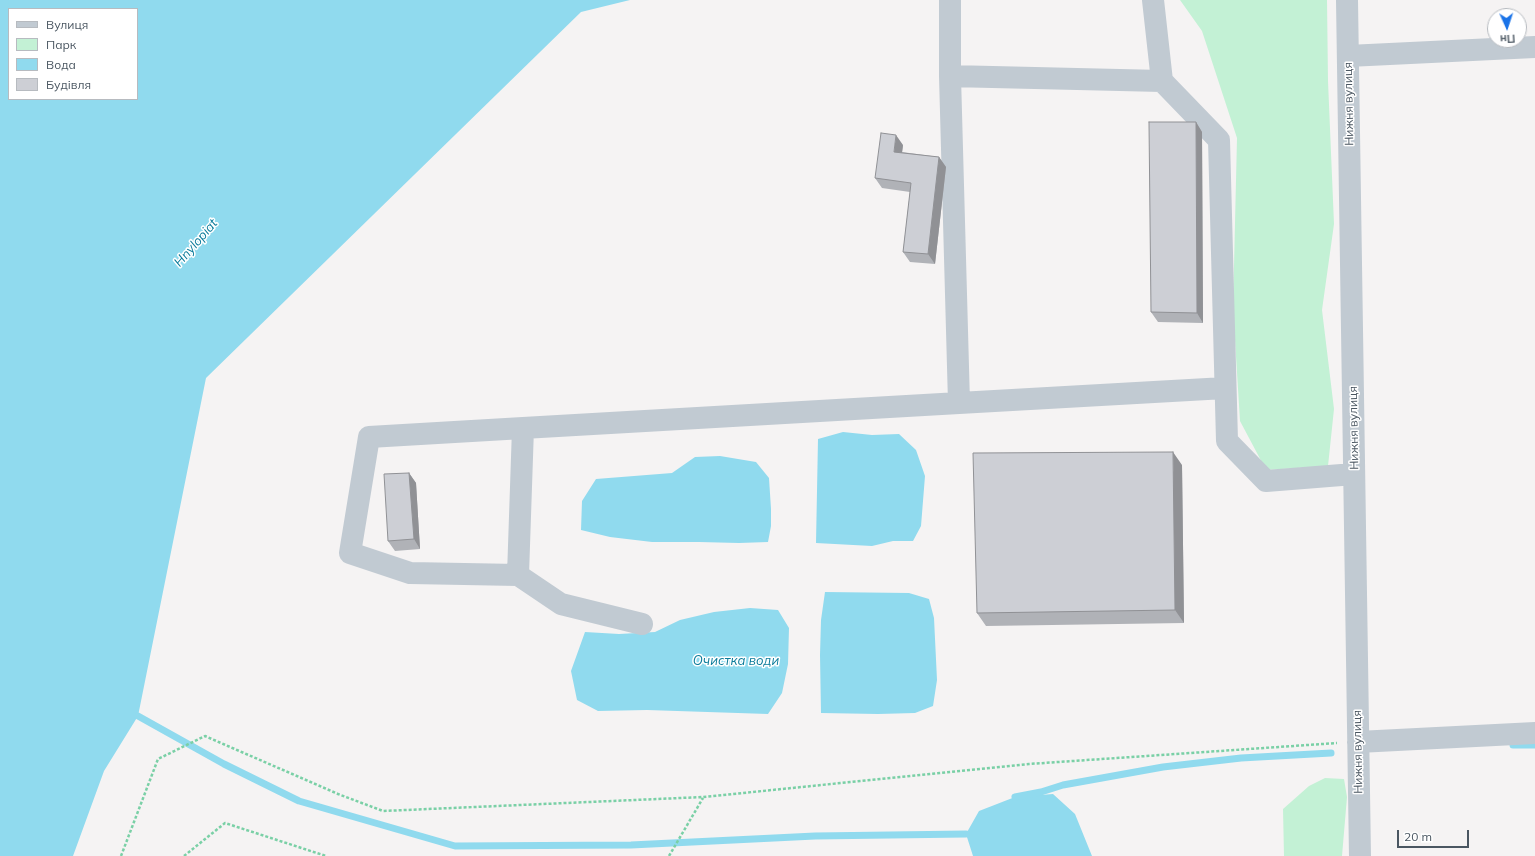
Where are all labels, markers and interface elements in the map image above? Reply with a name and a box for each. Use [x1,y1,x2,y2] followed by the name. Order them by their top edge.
[8,8,138,100] legend
[1487,8,1527,48] north arrow
[46,17,88,32] text: Вулиця
[1500,32,1516,46] text: Пн
[46,37,76,52] text: Парк
[46,57,76,72] text: Вода
[1341,62,1357,146] street label: Нижня вулиця
[46,77,91,92] text: Будівля
[171,216,221,270] water label: Hnylopiat
[1346,386,1362,470] street label: Нижня вулиця
[693,653,779,669] water label: Очистка води
[1350,710,1366,794] street label: Нижня вулиця
[1399,822,1471,848] scale bar
[1404,829,1432,844] text: 20 m

